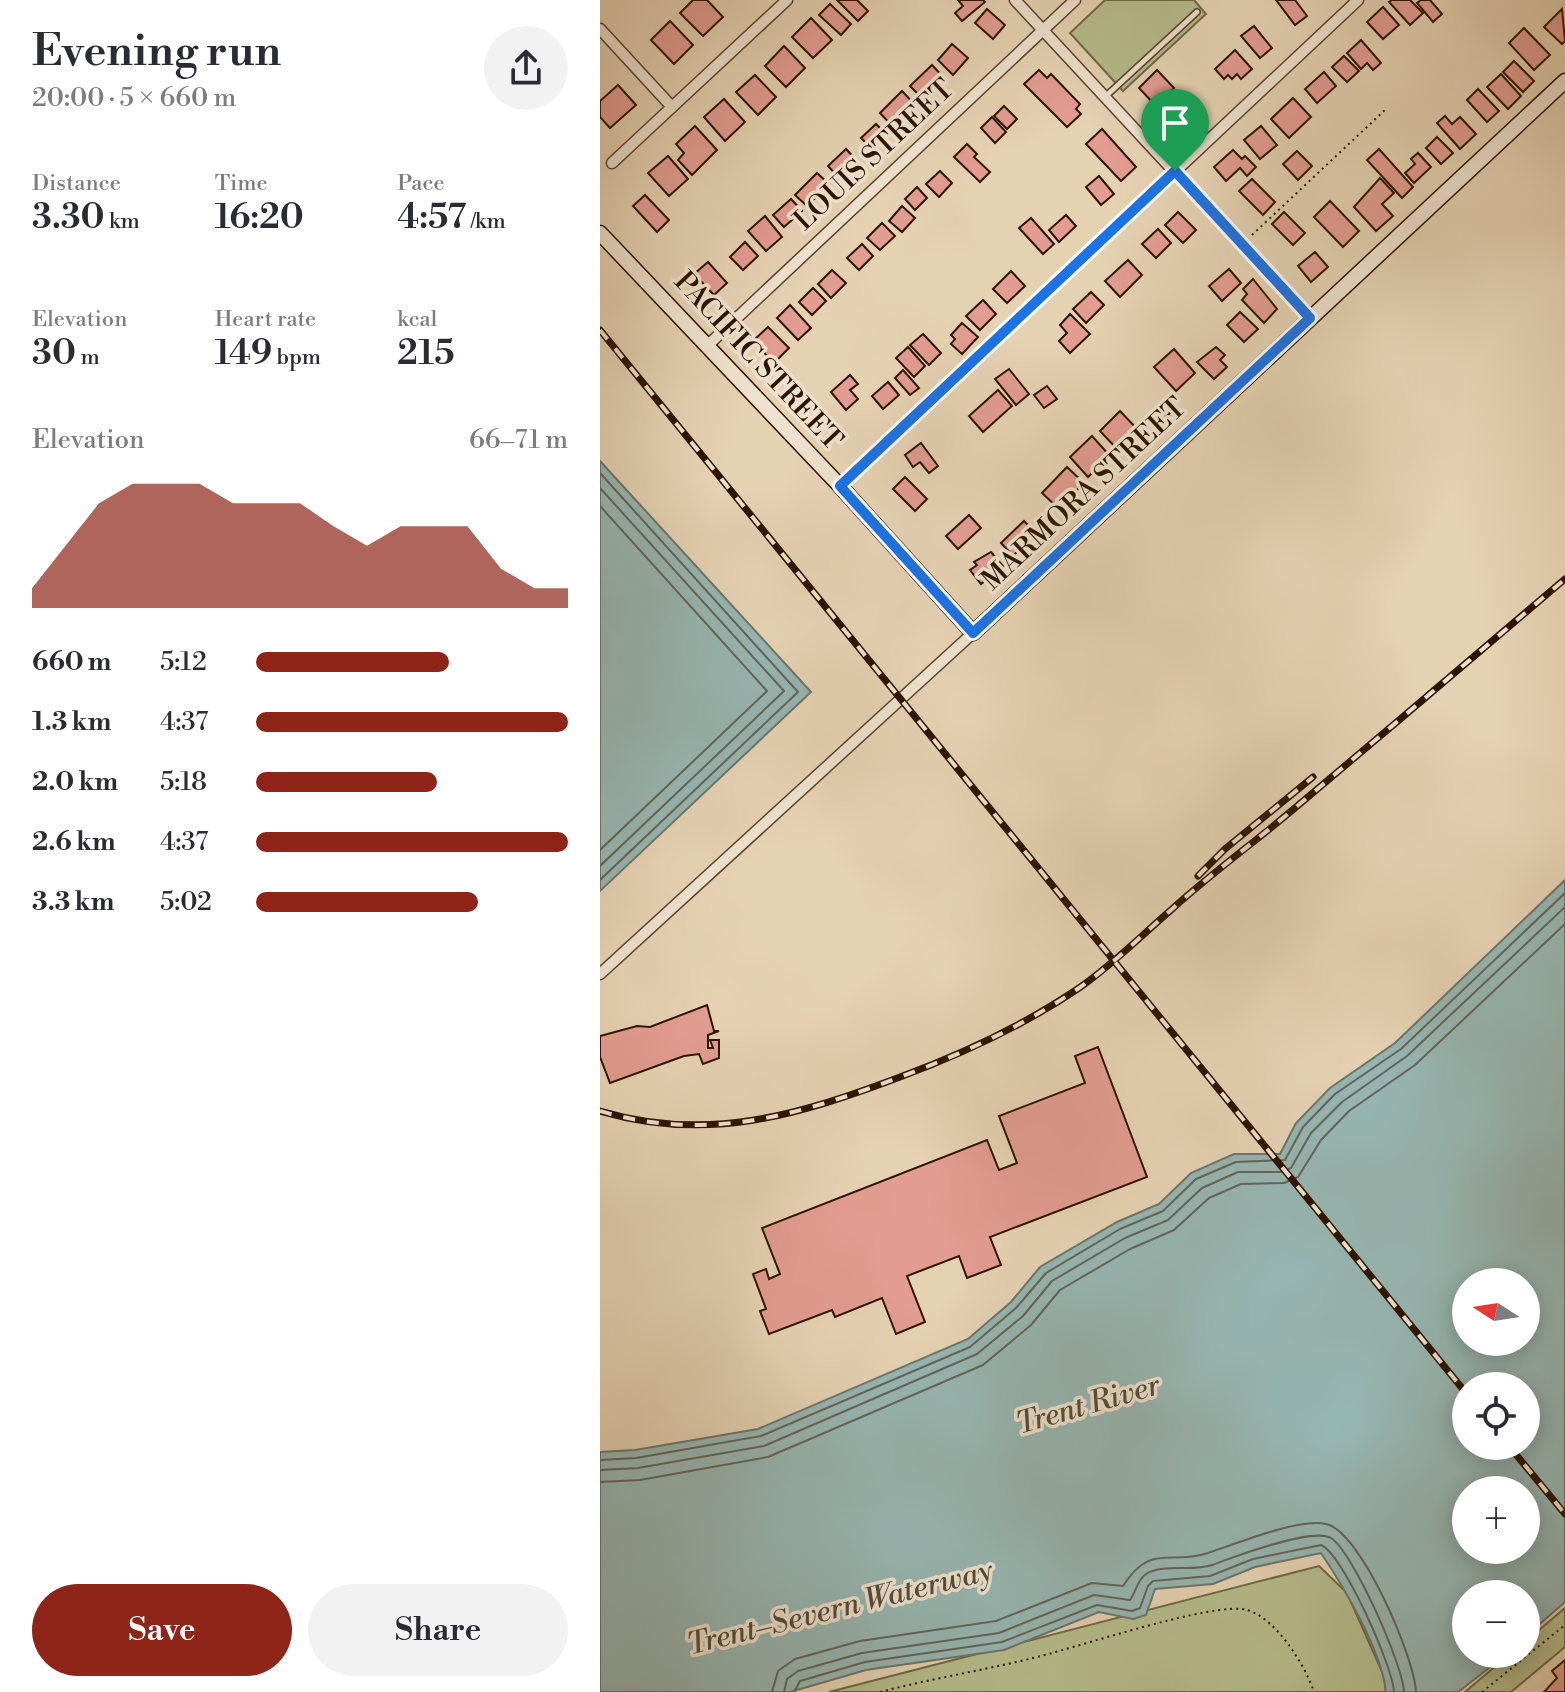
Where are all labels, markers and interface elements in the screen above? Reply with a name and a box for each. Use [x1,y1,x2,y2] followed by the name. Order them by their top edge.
[32,24,281,79] text: Evening run
[484,26,568,110] button: share
[787,72,961,238] street label: LOUIS STREET
[32,82,236,114] text: 20:00 · 5 × 660 m
[1141,89,1209,171] pin
[1153,101,1197,145] icon: arrive
[32,170,121,197] text: Distance
[215,170,268,197] text: Time
[397,170,445,197] text: Pace
[32,197,105,239] text: 3.30
[215,197,304,239] text: 16:20
[397,197,466,239] text: 4:57
[105,208,140,235] text: km
[466,208,506,235] text: /km
[666,265,850,457] street label: PACIFIC STREET
[32,306,127,333] text: Elevation
[215,306,316,333] text: Heart rate
[397,306,437,333] text: kcal
[32,333,76,375] text: 30
[215,333,272,375] text: 149
[397,333,454,375] text: 215
[76,344,100,371] text: m
[272,344,321,371] text: bpm
[975,390,1193,598] street label: MARMORA STREET
[32,424,145,456] text: Elevation
[469,424,568,456] text: 66–71 m
[32,646,111,678] text: 660 m
[160,646,207,678] text: 5:12
[32,706,111,738] text: 1.3 km
[160,706,208,738] text: 4:37
[32,766,118,798] text: 2.0 km
[160,766,207,798] text: 5:18
[32,826,116,858] text: 2.6 km
[160,826,208,858] text: 4:37
[32,886,114,918] text: 3.3 km
[160,886,212,918] text: 5:02
[1452,1268,1540,1356] north arrow
[1452,1268,1540,1668] map controls
[1011,1366,1166,1444] water label: Trent River
[1452,1372,1540,1460] button: locate
[1452,1476,1540,1564] button: +
[683,1551,998,1664] water label: Trent–Severn Waterway
[1452,1580,1540,1668] button: −
[32,1584,292,1676] button: Save
[308,1584,568,1676] button: Share

